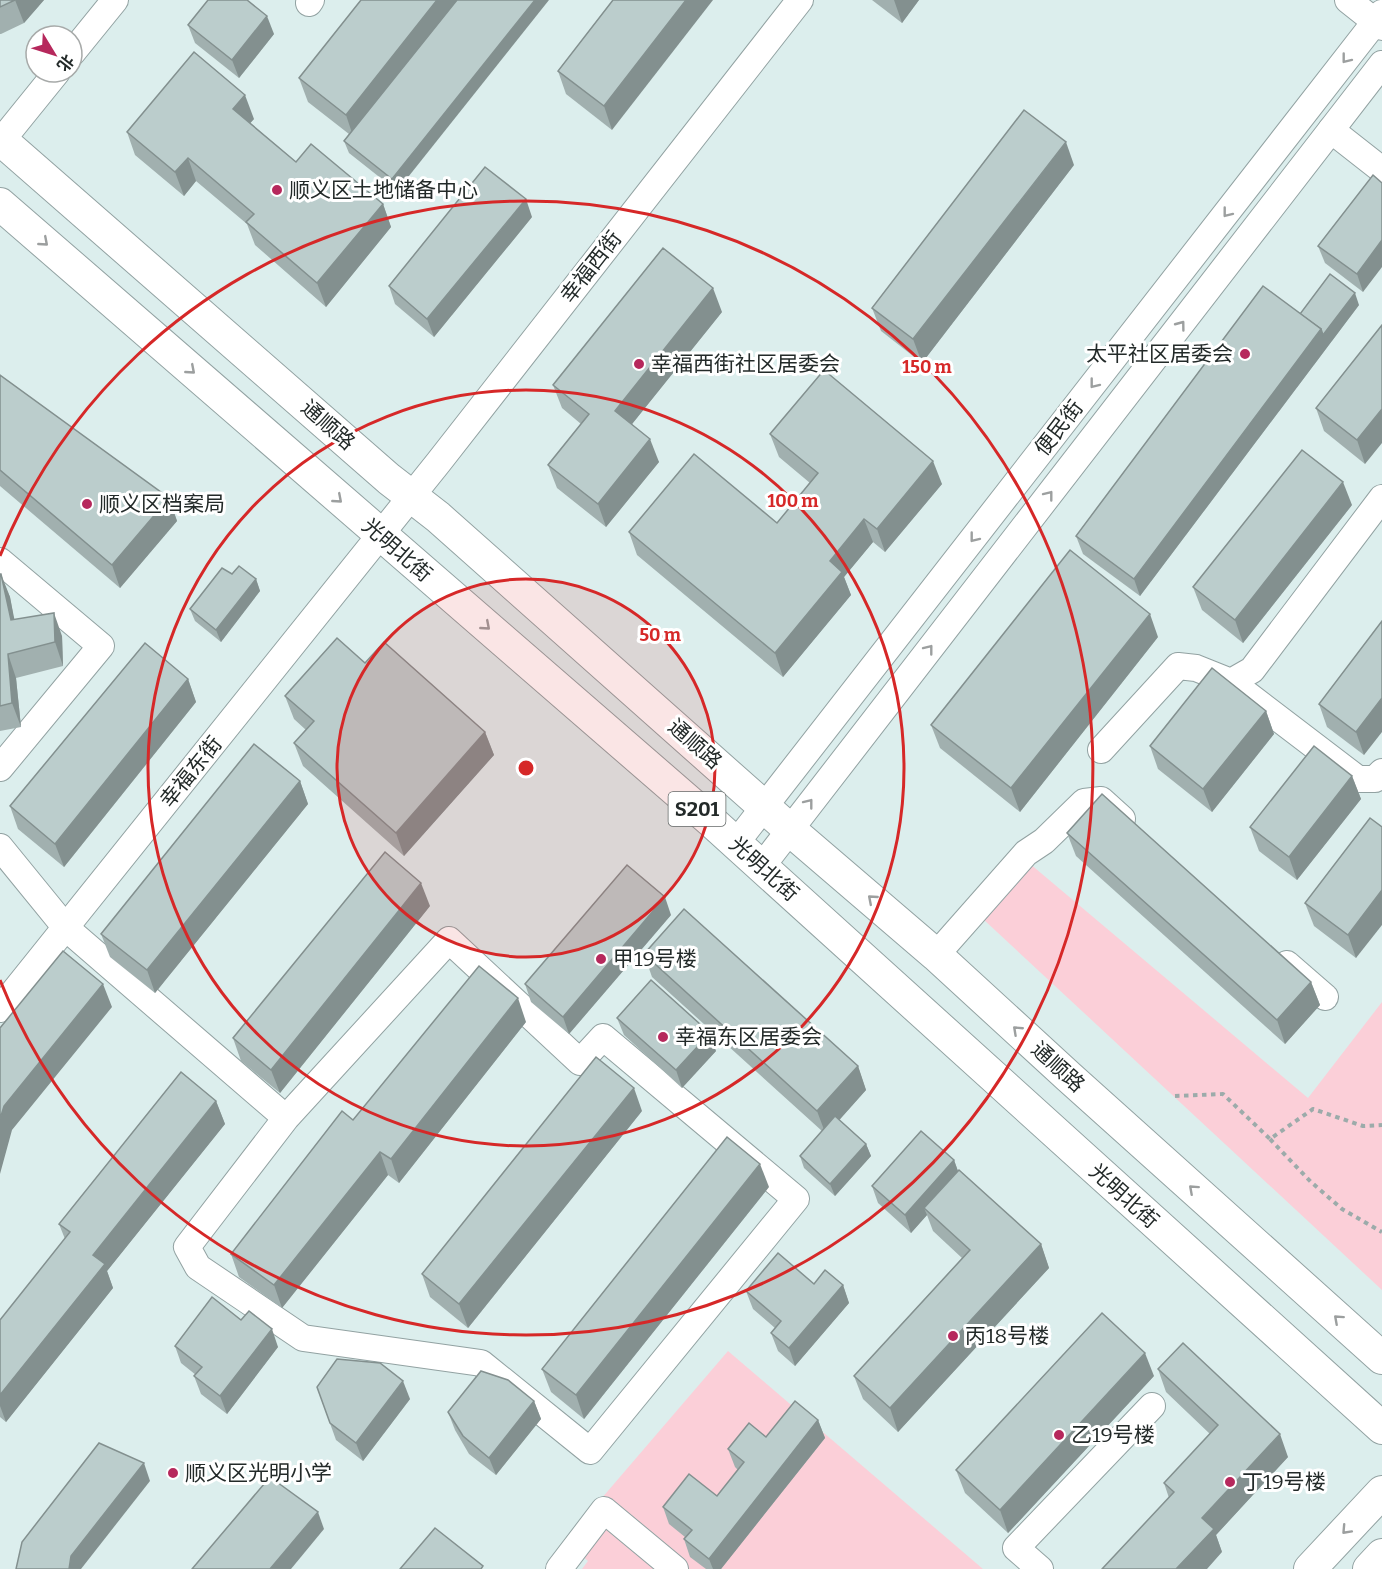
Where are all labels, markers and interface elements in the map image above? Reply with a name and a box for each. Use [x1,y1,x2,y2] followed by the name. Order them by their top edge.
[24,24,84,84] north arrow
[53,51,78,75] text: 北
[1343,52,1354,63] one-way arrow
[289,177,478,203] place label: 顺义区土地储备中心
[270,183,284,197] marker: 顺义区土地储备中心
[1223,206,1234,217] one-way arrow
[555,226,627,308] street label: 幸福西街
[37,235,48,246] one-way arrow
[1174,320,1185,331] one-way arrow
[1086,341,1233,367] place label: 太平社区居委会
[1238,347,1252,361] marker: 太平社区居委会
[651,351,840,377] place label: 幸福西街社区居委会
[902,356,952,378] text: 150 m
[632,357,646,371] marker: 幸福西街社区居委会
[184,363,195,374] one-way arrow
[1090,377,1101,388] one-way arrow
[296,395,360,455] street label: 通顺路
[1029,395,1089,461] street label: 便民街
[767,490,819,512] text: 100 m
[99,491,225,517] place label: 顺义区档案局
[1042,491,1053,502] one-way arrow
[331,492,342,503] one-way arrow
[80,497,94,511] marker: 顺义区档案局
[357,513,437,587] street label: 光明北街
[971,531,982,542] one-way arrow
[479,619,489,630] one-way arrow
[639,624,681,646] text: 50 m
[922,645,933,656] one-way arrow
[663,714,727,774] street label: 通顺路
[154,731,228,813] street label: 幸福东街
[516,758,536,778] centre of rings
[668,792,726,826] road number: S201
[802,799,813,810] one-way arrow
[724,831,804,907] street label: 光明北街
[869,895,879,906] one-way arrow
[613,946,697,972] place label: 甲19号楼
[594,952,608,966] marker: 甲19号楼
[675,1024,822,1050] place label: 幸福东区居委会
[1014,1026,1024,1037] one-way arrow
[656,1030,670,1044] marker: 幸福东区居委会
[1026,1036,1090,1098] street label: 通顺路
[1084,1158,1164,1234] street label: 光明北街
[1189,1185,1200,1196] one-way arrow
[1335,1315,1345,1326] one-way arrow
[965,1323,1049,1349] place label: 丙18号楼
[946,1329,960,1343] marker: 丙18号楼
[1071,1422,1155,1448] place label: 乙19号楼
[1052,1428,1066,1442] marker: 乙19号楼
[185,1460,332,1486] place label: 顺义区光明小学
[166,1466,180,1480] marker: 顺义区光明小学
[1242,1469,1326,1495] place label: 丁19号楼
[1223,1475,1237,1489] marker: 丁19号楼
[1342,1524,1353,1534] one-way arrow

